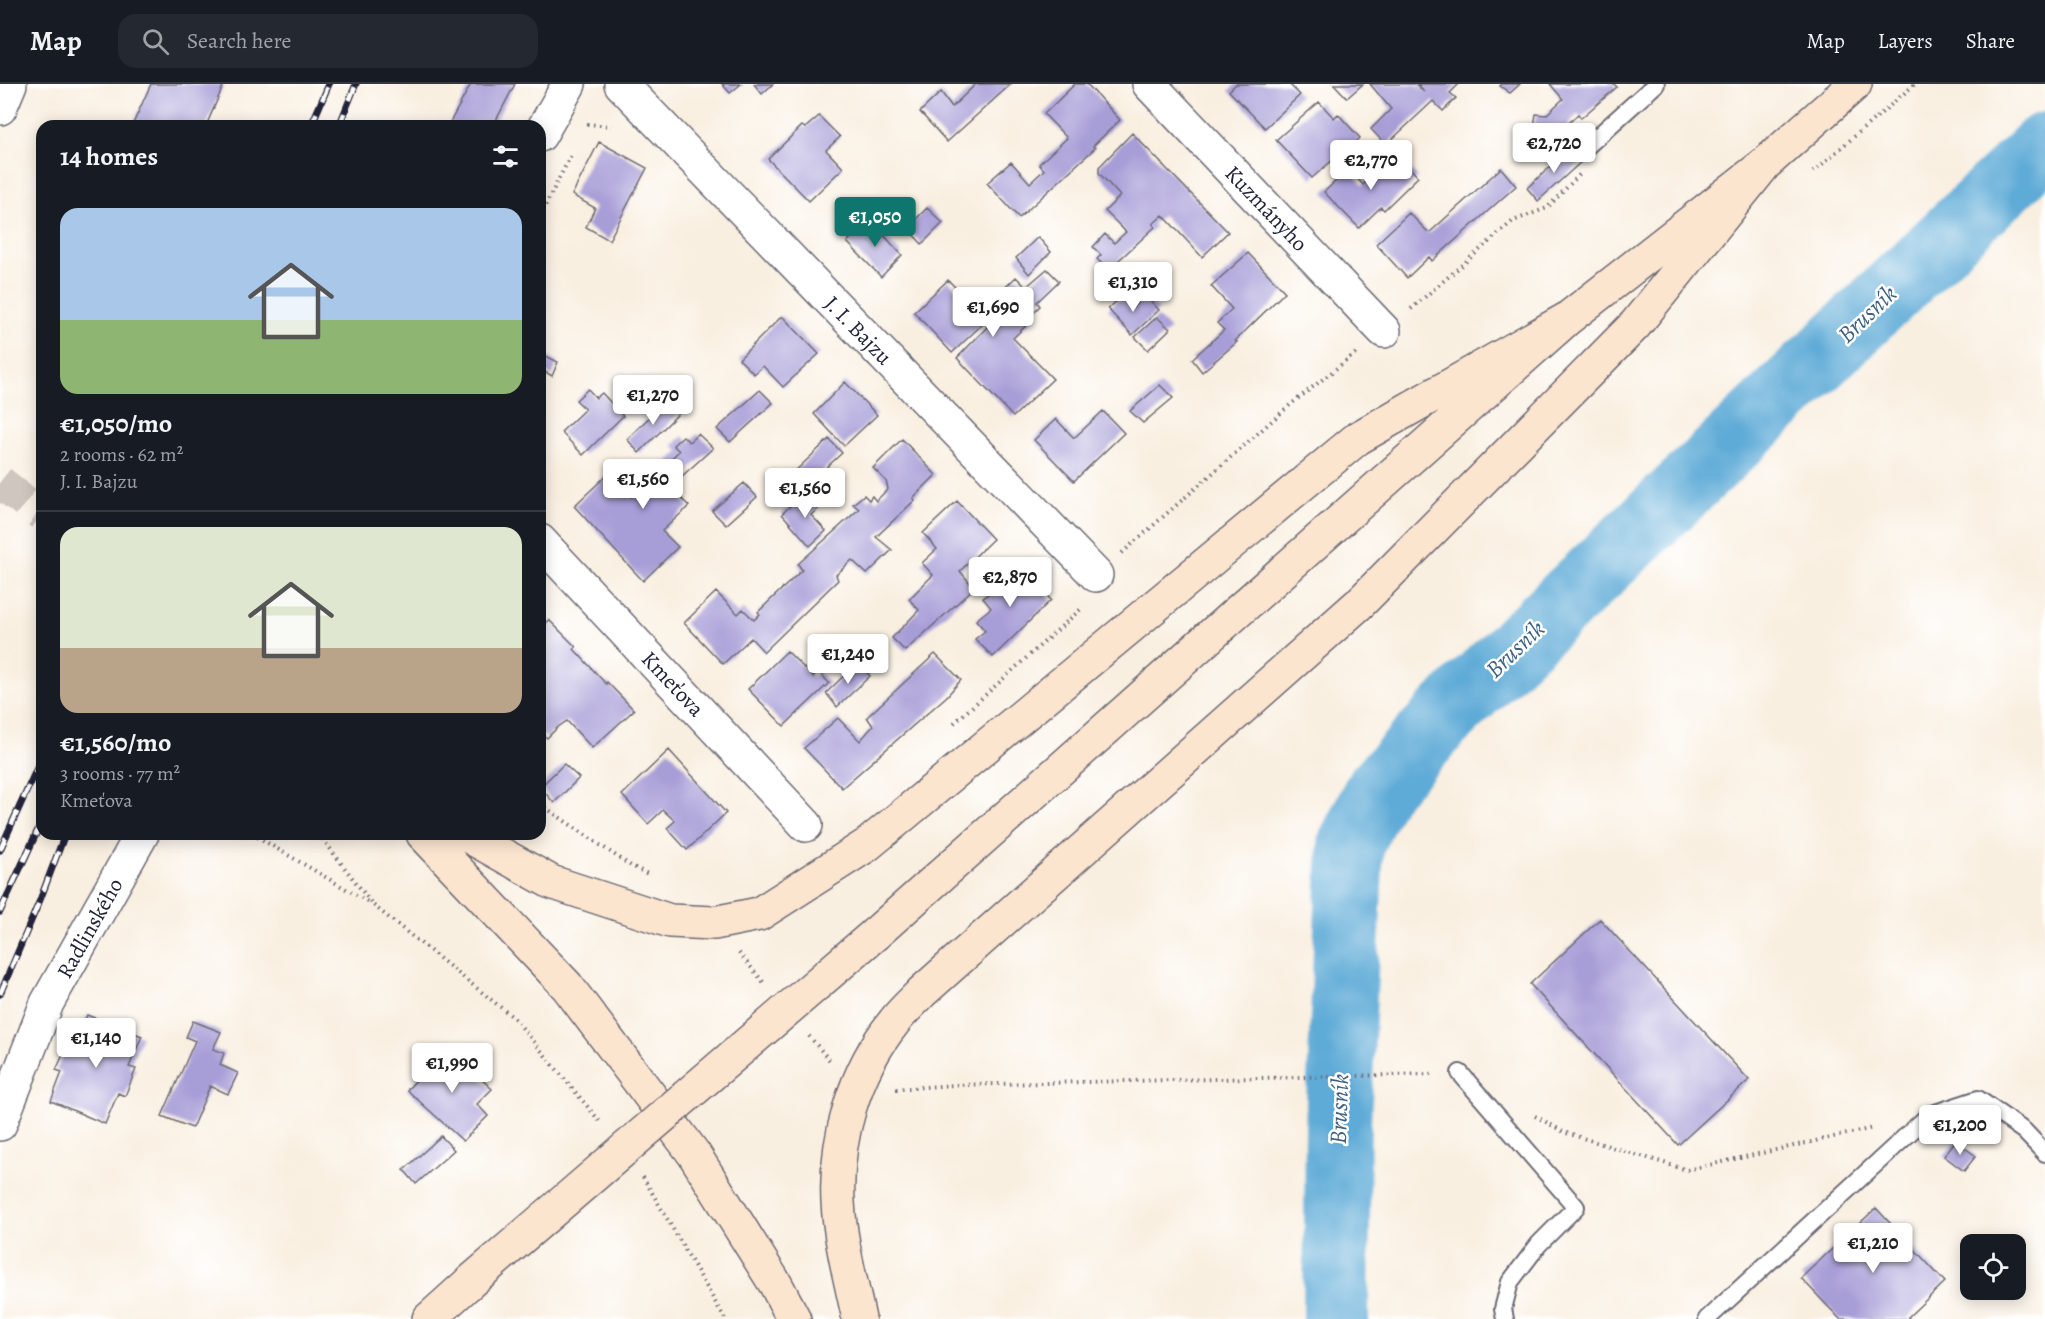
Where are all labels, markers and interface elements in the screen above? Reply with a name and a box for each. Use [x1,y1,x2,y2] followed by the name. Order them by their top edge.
[118,14,538,68] search box
[30,22,82,60] text: Map
[139,25,172,58] icon: search
[187,26,291,56] text: Search here
[1806,27,1845,55] text: Map
[1878,27,1933,55] text: Layers
[1966,27,2015,55] text: Share
[1505,123,1603,174] pin: €2,720
[1527,129,1581,156] text: €2,720
[60,139,158,174] text: 14 homes
[489,140,522,173] icon: filters
[1322,140,1420,191] pin: €2,770
[1344,146,1398,173] text: €2,770
[1218,159,1314,258] street label: Kuzmányho
[826,197,924,248] pin: €1,050
[849,203,901,230] text: €1,050
[237,247,345,355] icon: home
[1084,262,1182,313] pin: €1,310
[1108,268,1158,295] text: €1,310
[1831,278,1904,350] water label: Brusník
[944,287,1042,338] pin: €1,690
[818,289,899,372] street label: J. I. Bajzu
[967,293,1019,320] text: €1,690
[604,375,702,426] pin: €1,270
[627,381,679,408] text: €1,270
[60,406,172,441] text: €1,050/mo
[60,441,183,468] text: 2 rooms · 62 m²
[594,459,692,510] pin: €1,560
[617,465,669,492] text: €1,560
[60,468,138,495] text: J. I. Bajzu
[756,468,854,519] pin: €1,560
[779,474,831,501] text: €1,560
[961,557,1059,608] pin: €2,870
[983,563,1037,590] text: €2,870
[237,566,345,674] icon: home
[1479,613,1552,685] water label: Brusník
[799,634,897,685] pin: €1,240
[821,640,875,667] text: €1,240
[634,645,711,724] street label: Kmeťova
[60,725,171,760] text: €1,560/mo
[60,760,180,787] text: 3 rooms · 77 m²
[60,787,133,814] text: Kmeťova
[50,873,130,984] street label: Radlinského
[47,1018,145,1069] pin: €1,140
[71,1024,121,1051] text: €1,140
[403,1043,501,1094] pin: €1,990
[426,1049,478,1076] text: €1,990
[1322,1073,1356,1145] water label: Brusník
[1911,1105,2009,1156] pin: €1,200
[1933,1111,1987,1138] text: €1,200
[1824,1223,1922,1274] pin: €1,210
[1848,1229,1898,1256] text: €1,210
[1960,1234,2026,1300] map controls
[1960,1234,2026,1300] button: locate

